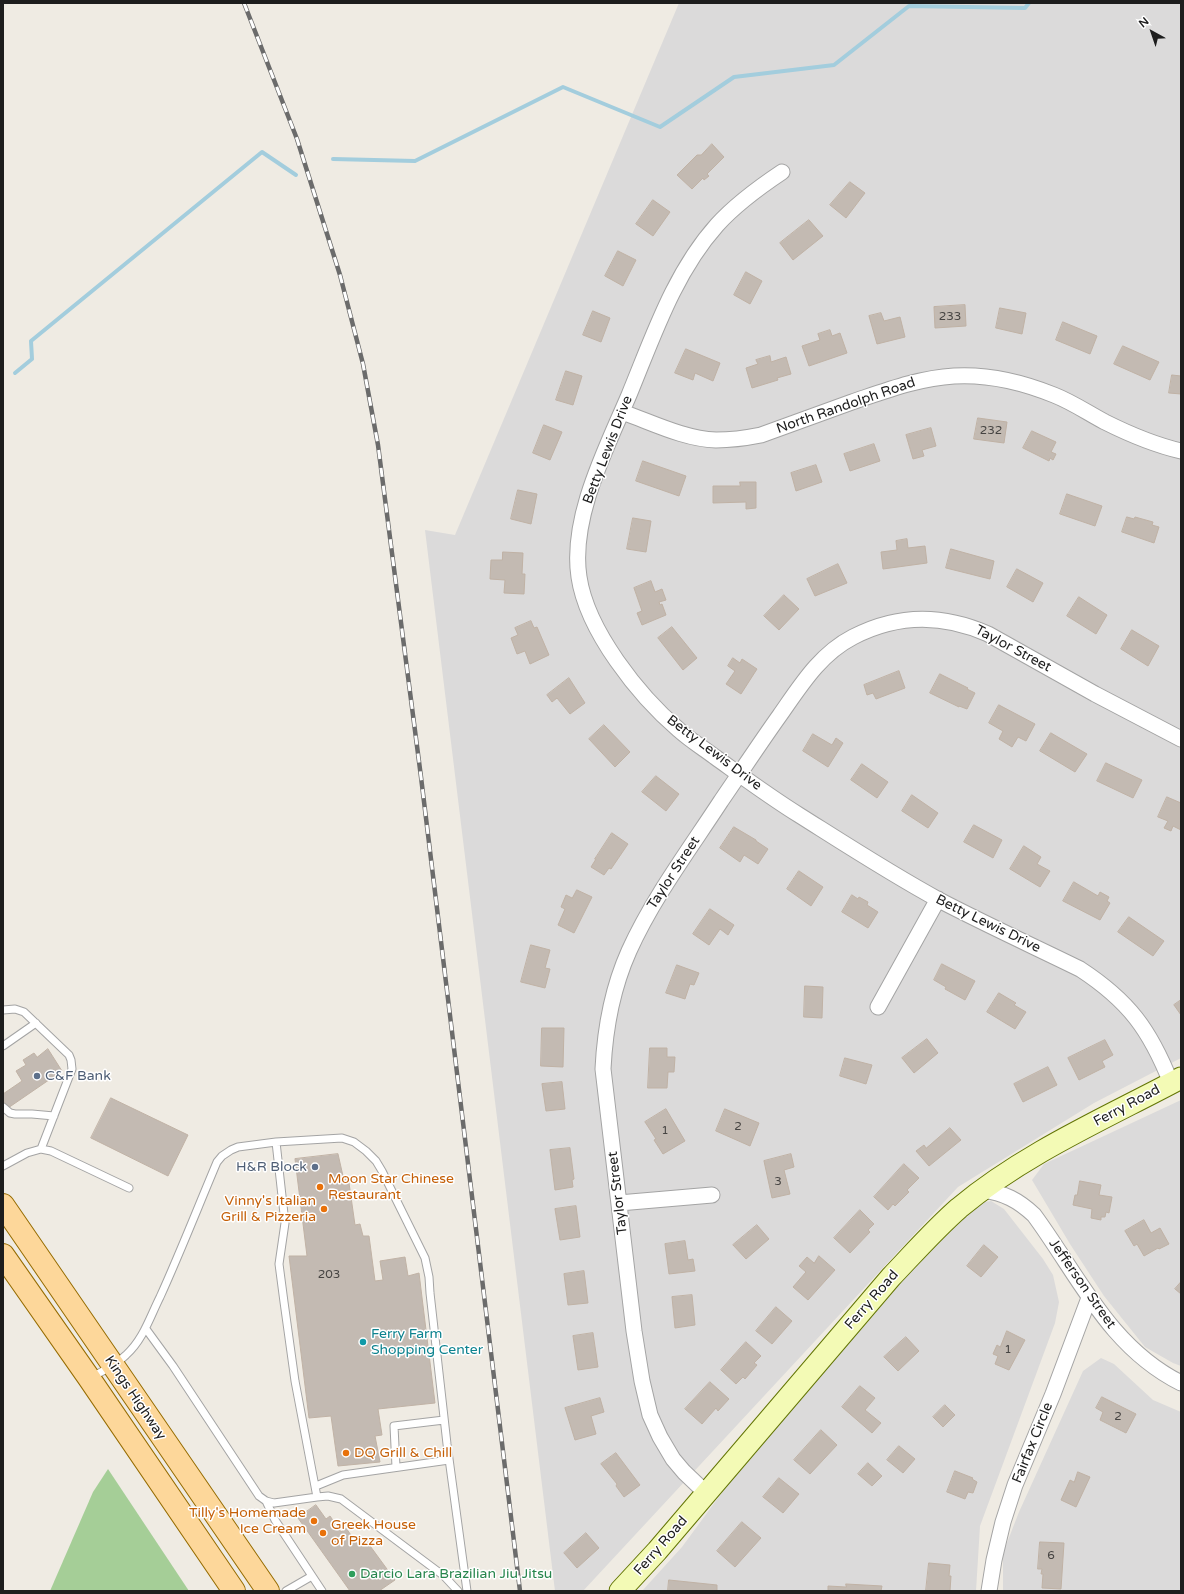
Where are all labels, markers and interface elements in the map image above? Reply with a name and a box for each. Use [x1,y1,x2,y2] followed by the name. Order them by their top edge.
[1132,12,1172,52] north arrow
[1136,15,1152,30] text: N
[939,310,961,324] house number: 233
[774,374,918,438] street label: North Randolph Road
[580,393,636,507] street label: Betty Lewis Drive
[980,424,1002,438] house number: 232
[972,622,1054,676] street label: Taylor Street
[663,712,765,794] street label: Betty Lewis Drive
[644,833,704,913] street label: Taylor Street
[933,891,1043,957] street label: Betty Lewis Drive
[45,1068,111,1084] place label: C&F Bank
[32,1071,42,1081] marker: C&F Bank
[1091,1081,1163,1131] street label: Ferry Road
[734,1120,742,1134] house number: 2
[661,1124,669,1138] house number: 1
[605,1150,631,1236] street label: Taylor Street
[236,1159,307,1175] place label: H&R Block
[310,1162,320,1172] marker: H&R Block
[328,1171,454,1204] place label: Moon Star Chinese Restaurant
[774,1175,782,1189] house number: 3
[315,1182,325,1192] marker: Moon Star Chinese Restaurant
[221,1193,316,1226] place label: Vinny's Italian Grill & Pizzeria
[319,1204,329,1214] marker: Vinny's Italian Grill & Pizzeria
[1045,1236,1119,1332] street label: Jefferson Street
[842,1267,902,1333] street label: Ferry Road
[318,1268,340,1282] house number: 203
[371,1326,483,1358] place label: Ferry Farm Shopping Center
[358,1337,368,1347] marker: Ferry Farm Shopping Center
[1004,1343,1012,1357] house number: 1
[101,1353,169,1443] street label: Kings Highway
[1009,1400,1057,1486] street label: Fairfax Circle
[1114,1410,1122,1424] house number: 2
[354,1445,452,1461] place label: DQ Grill & Chill
[341,1448,351,1458] marker: DQ Grill & Chill
[189,1505,306,1538] place label: Tilly's Homemade Ice Cream
[631,1513,691,1579] street label: Ferry Road
[309,1516,319,1526] marker: Tilly's Homemade Ice Cream
[331,1517,416,1550] place label: Greek House of Pizza
[318,1528,328,1538] marker: Greek House of Pizza
[1047,1549,1055,1563] house number: 6
[360,1566,552,1582] place label: Darcio Lara Brazilian Jiu Jitsu
[347,1569,357,1579] marker: Darcio Lara Brazilian Jiu Jitsu

